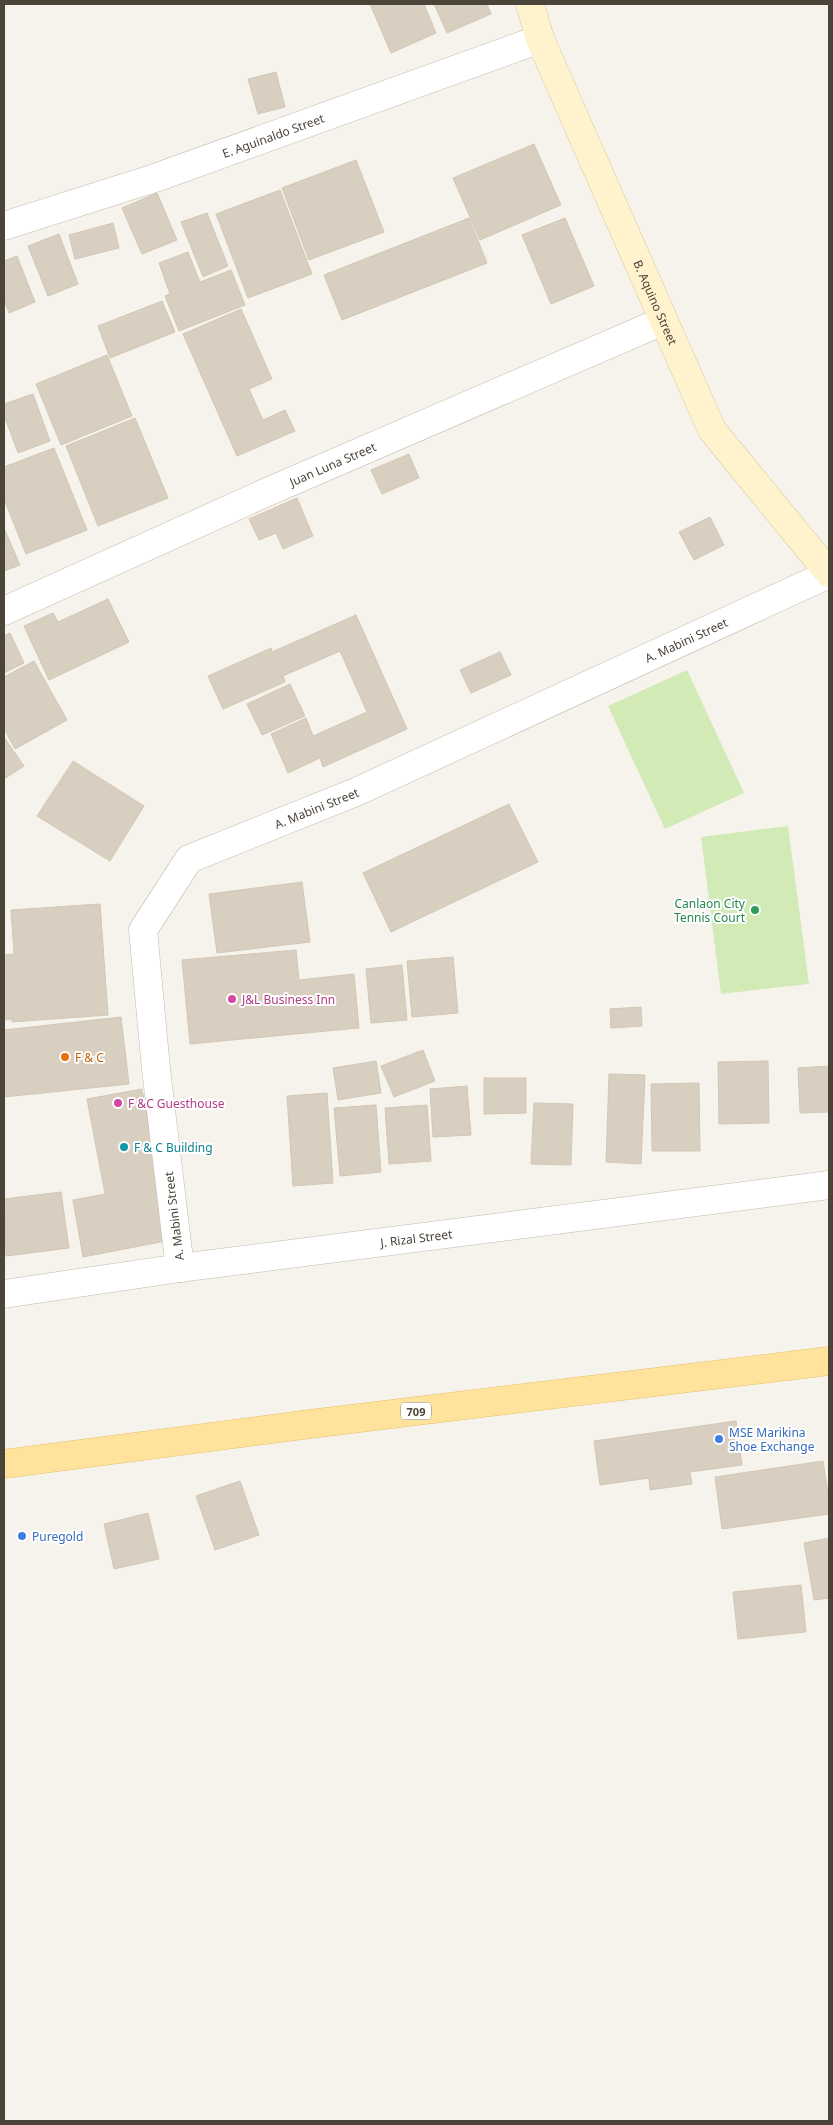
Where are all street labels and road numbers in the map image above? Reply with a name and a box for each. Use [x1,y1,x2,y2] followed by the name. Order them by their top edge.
[220,109,327,162] street label: E. Aguinaldo Street
[630,257,682,348] street label: B. Aquino Street
[286,437,379,490] street label: Juan Luna Street
[642,613,731,666] street label: A. Mabini Street
[272,783,362,832] street label: A. Mabini Street
[160,1170,188,1261] street label: A. Mabini Street
[378,1225,454,1251] street label: J. Rizal Street
[401,1402,431,1420] road number: 709

